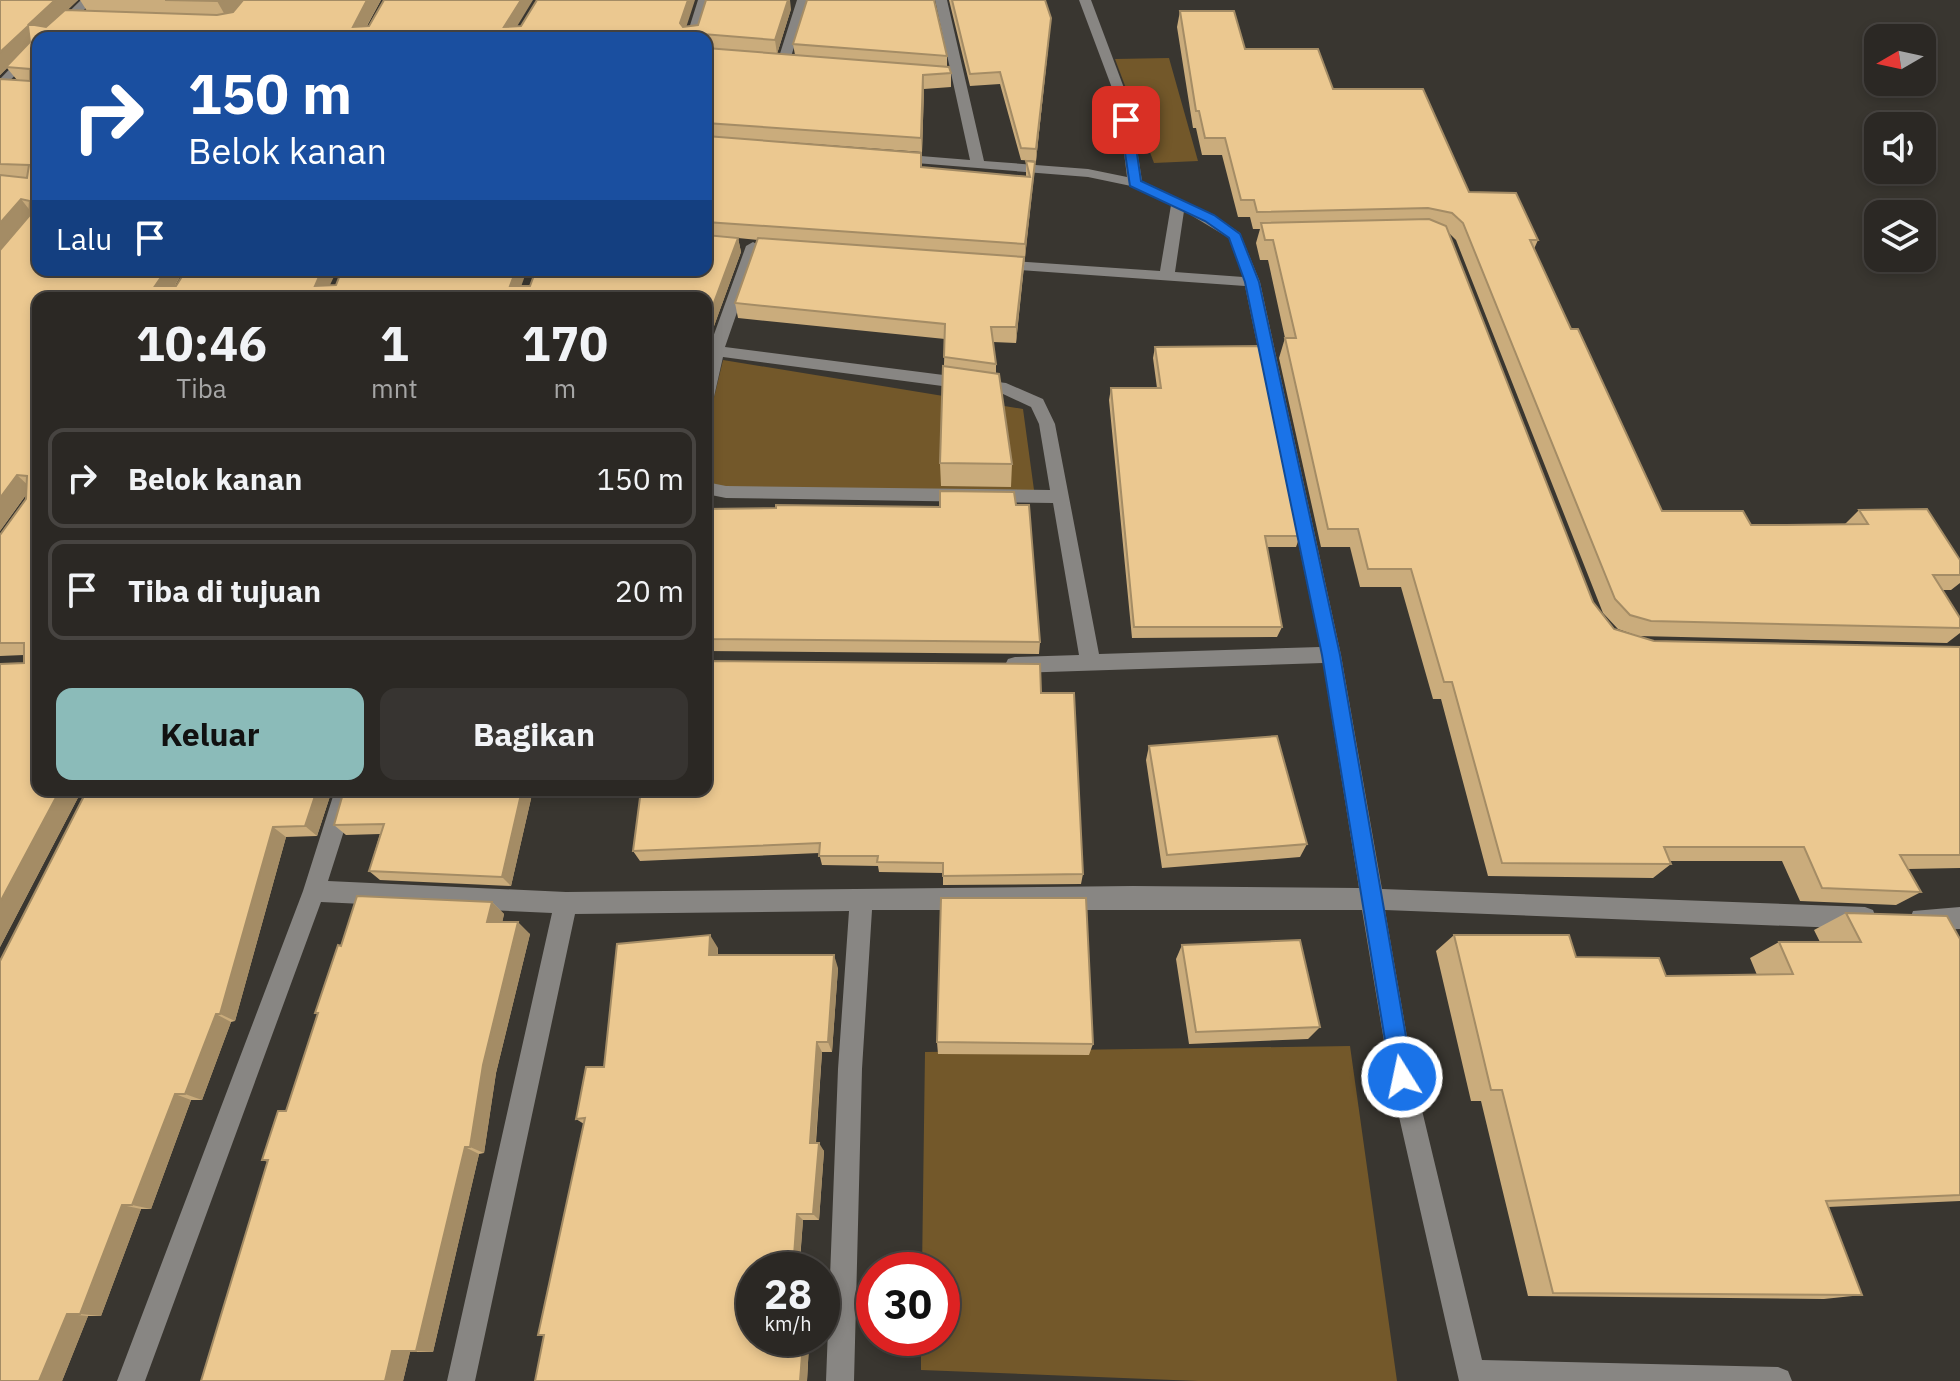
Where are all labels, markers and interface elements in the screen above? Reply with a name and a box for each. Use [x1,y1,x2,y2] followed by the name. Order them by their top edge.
[1864,24,1936,96] north arrow
[1864,24,1936,272] map controls
[188,57,352,129] text: 150 m
[56,64,160,168] icon: right
[1092,86,1160,154] pin
[1104,98,1148,142] icon: arrive
[1864,112,1936,184] button: sound
[188,127,387,174] text: Belok kanan
[1864,200,1936,272] button: layers
[128,216,172,260] icon: arrive
[56,219,112,258] text: Lalu
[136,312,267,374] text: 10:46
[380,312,409,374] text: 1
[522,312,608,374] text: 170
[176,371,227,405] text: Tiba
[371,371,418,405] text: mnt
[553,371,576,405] text: m
[60,456,104,500] icon: right
[128,459,302,498] text: Belok kanan
[597,459,684,498] text: 150 m
[60,568,104,612] icon: arrive
[128,571,321,610] text: Tiba di tujuan
[615,571,684,610] text: 20 m
[56,688,364,780] button: Keluar
[380,688,688,780] button: Bagikan
[1360,1035,1444,1119] position arrow
[856,1252,960,1356] speed limit sign: 30
[764,1268,812,1320] text: 28
[764,1310,812,1337] text: km/h

